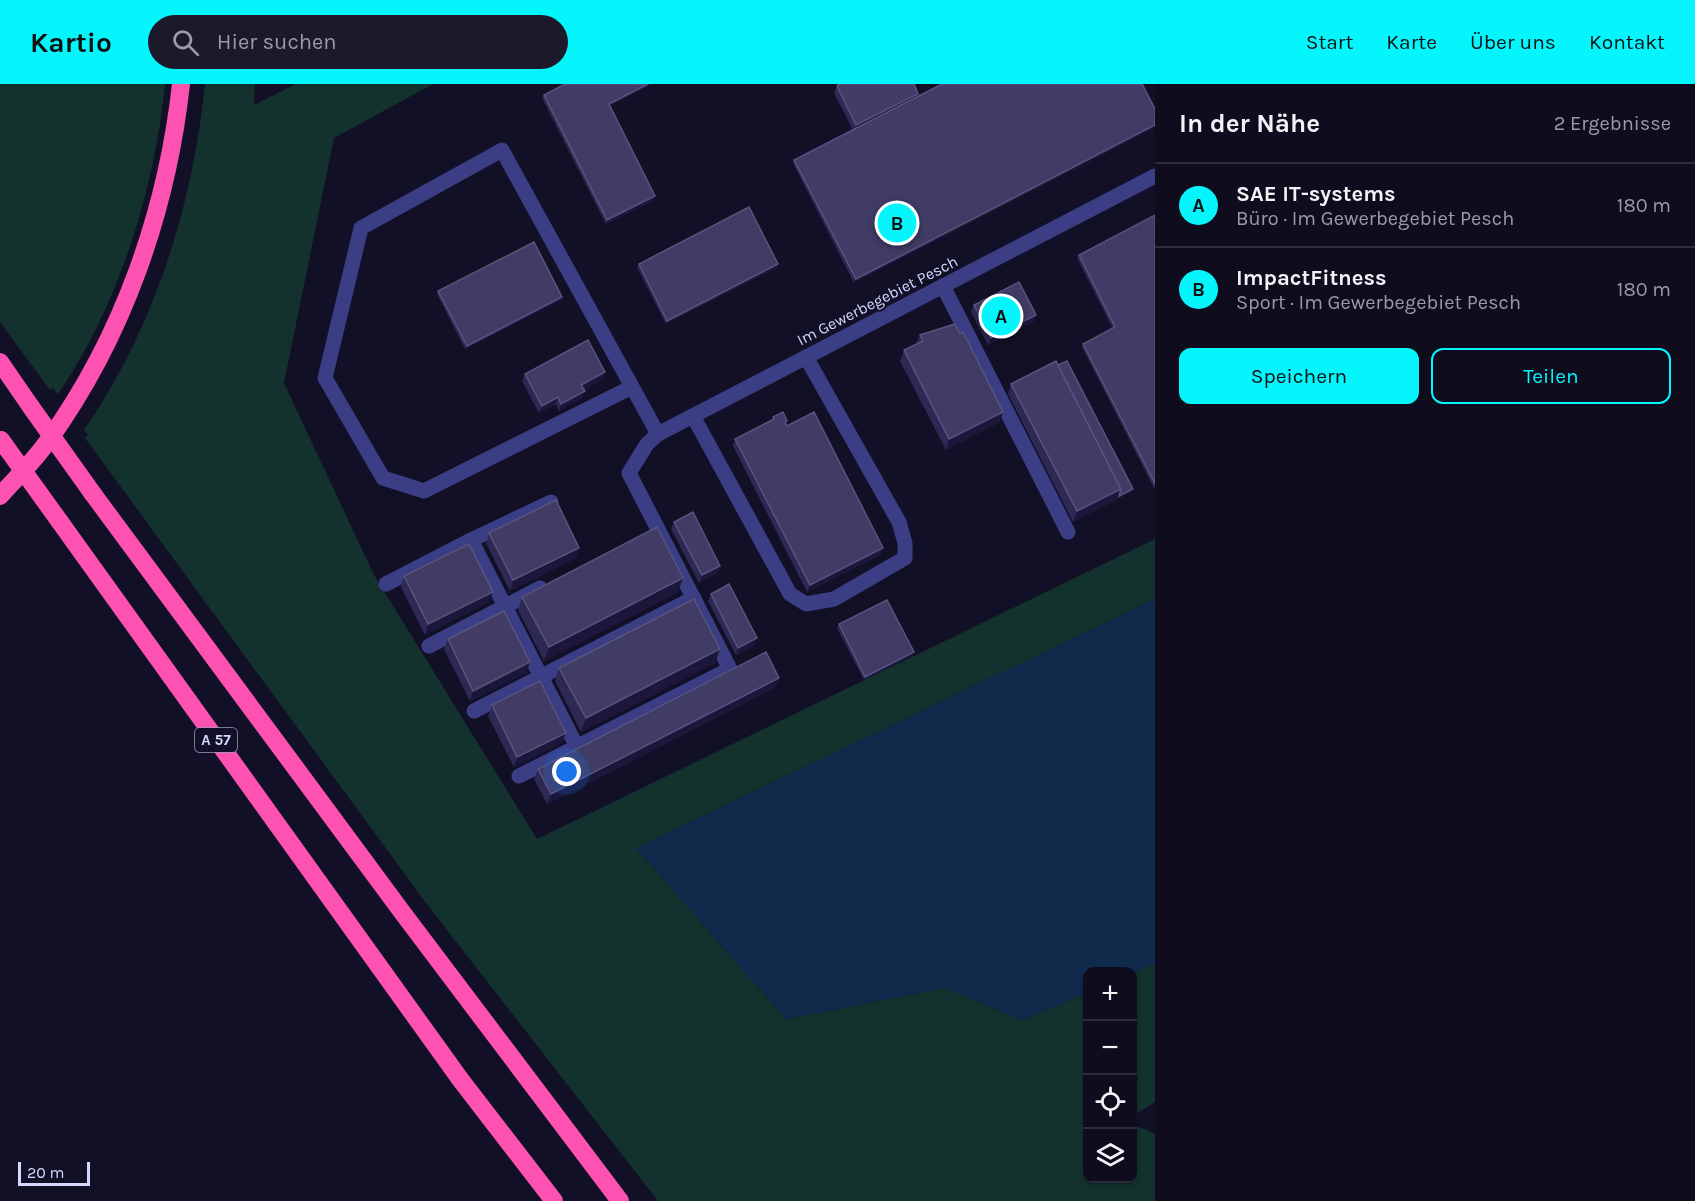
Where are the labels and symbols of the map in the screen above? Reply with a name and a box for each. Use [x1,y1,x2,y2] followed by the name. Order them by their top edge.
[878,200,916,246] pin: B
[794,252,961,349] street label: Im Gewerbegebiet Pesch
[982,294,1020,338] pin: A
[195,728,237,752] road number: A 57
[552,757,581,786] your location
[18,1159,90,1186] scale bar

